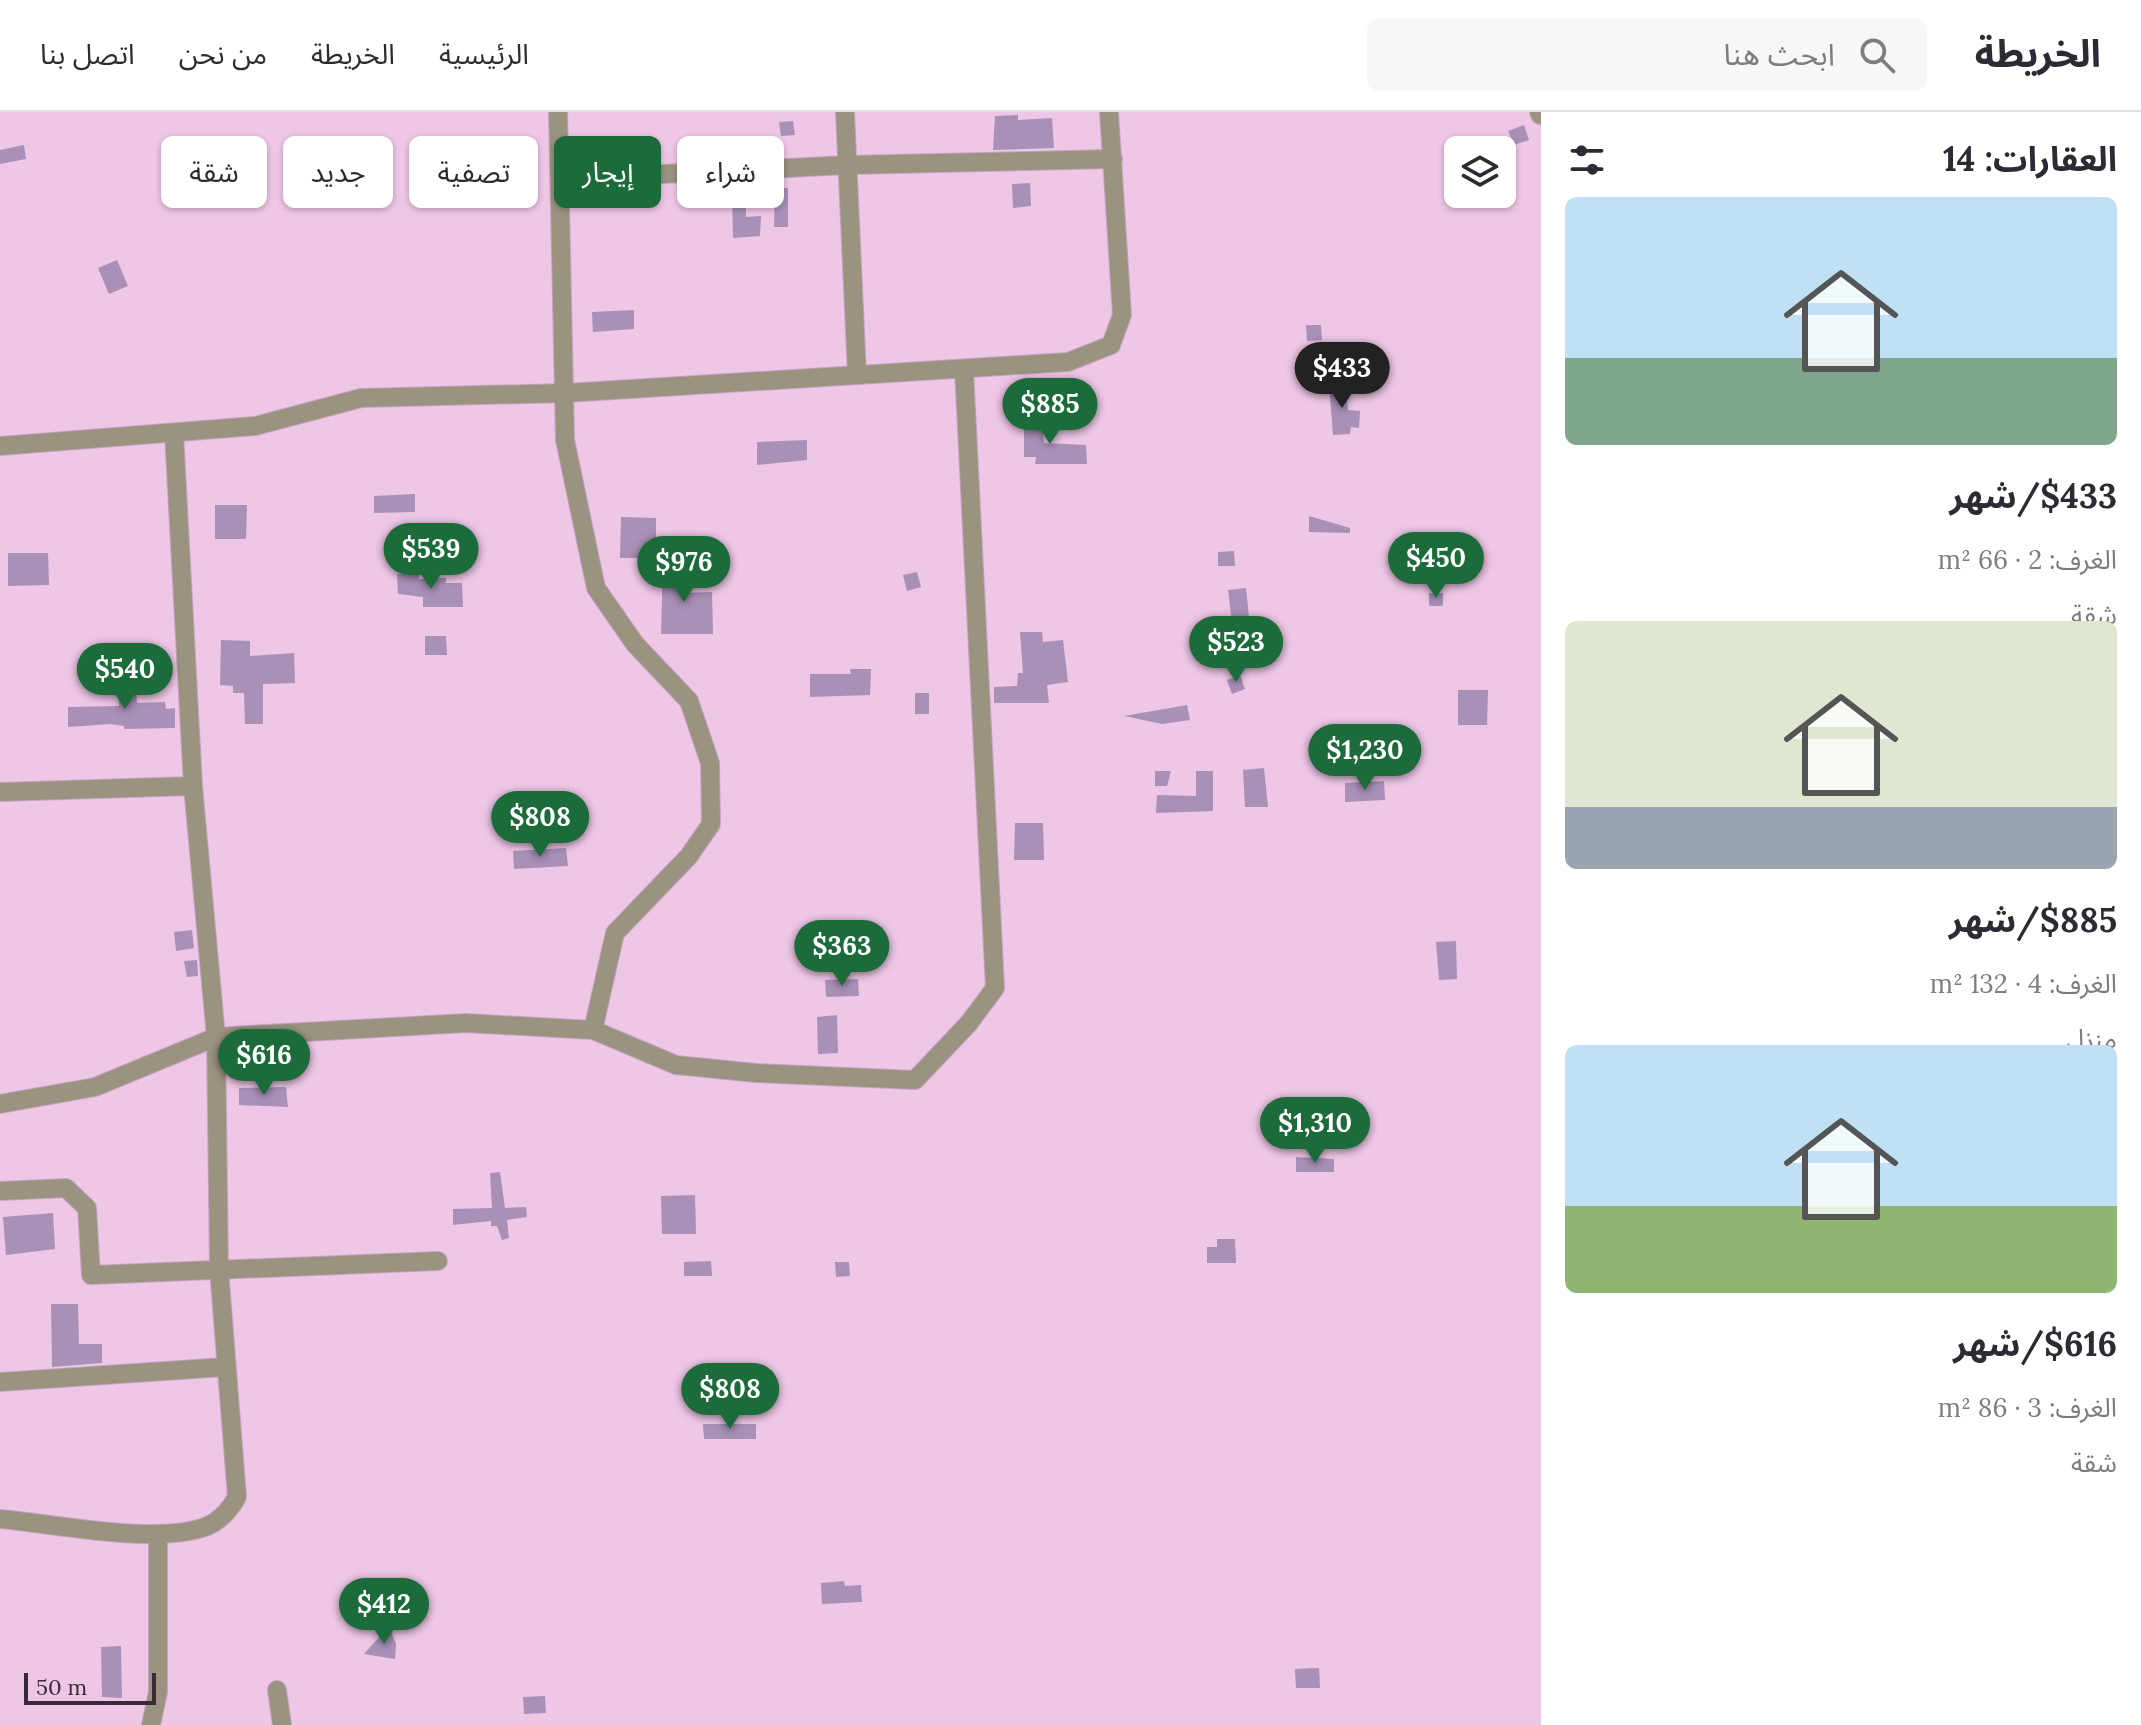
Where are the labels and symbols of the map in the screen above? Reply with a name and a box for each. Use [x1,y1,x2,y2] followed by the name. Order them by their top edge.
[1295,342,1389,410] pin: $433
[1003,378,1097,446] pin: $885
[384,523,478,591] pin: $539
[1389,532,1483,600] pin: $450
[637,536,731,604] pin: $976
[1189,616,1283,684] pin: $523
[78,643,172,711] pin: $540
[1300,724,1430,792] pin: $1,230
[493,791,587,859] pin: $808
[795,920,889,988] pin: $363
[217,1029,311,1097] pin: $616
[1250,1097,1380,1165] pin: $1,310
[683,1363,777,1431] pin: $808
[337,1578,431,1646] pin: $412
[24,1669,156,1705] scale bar

